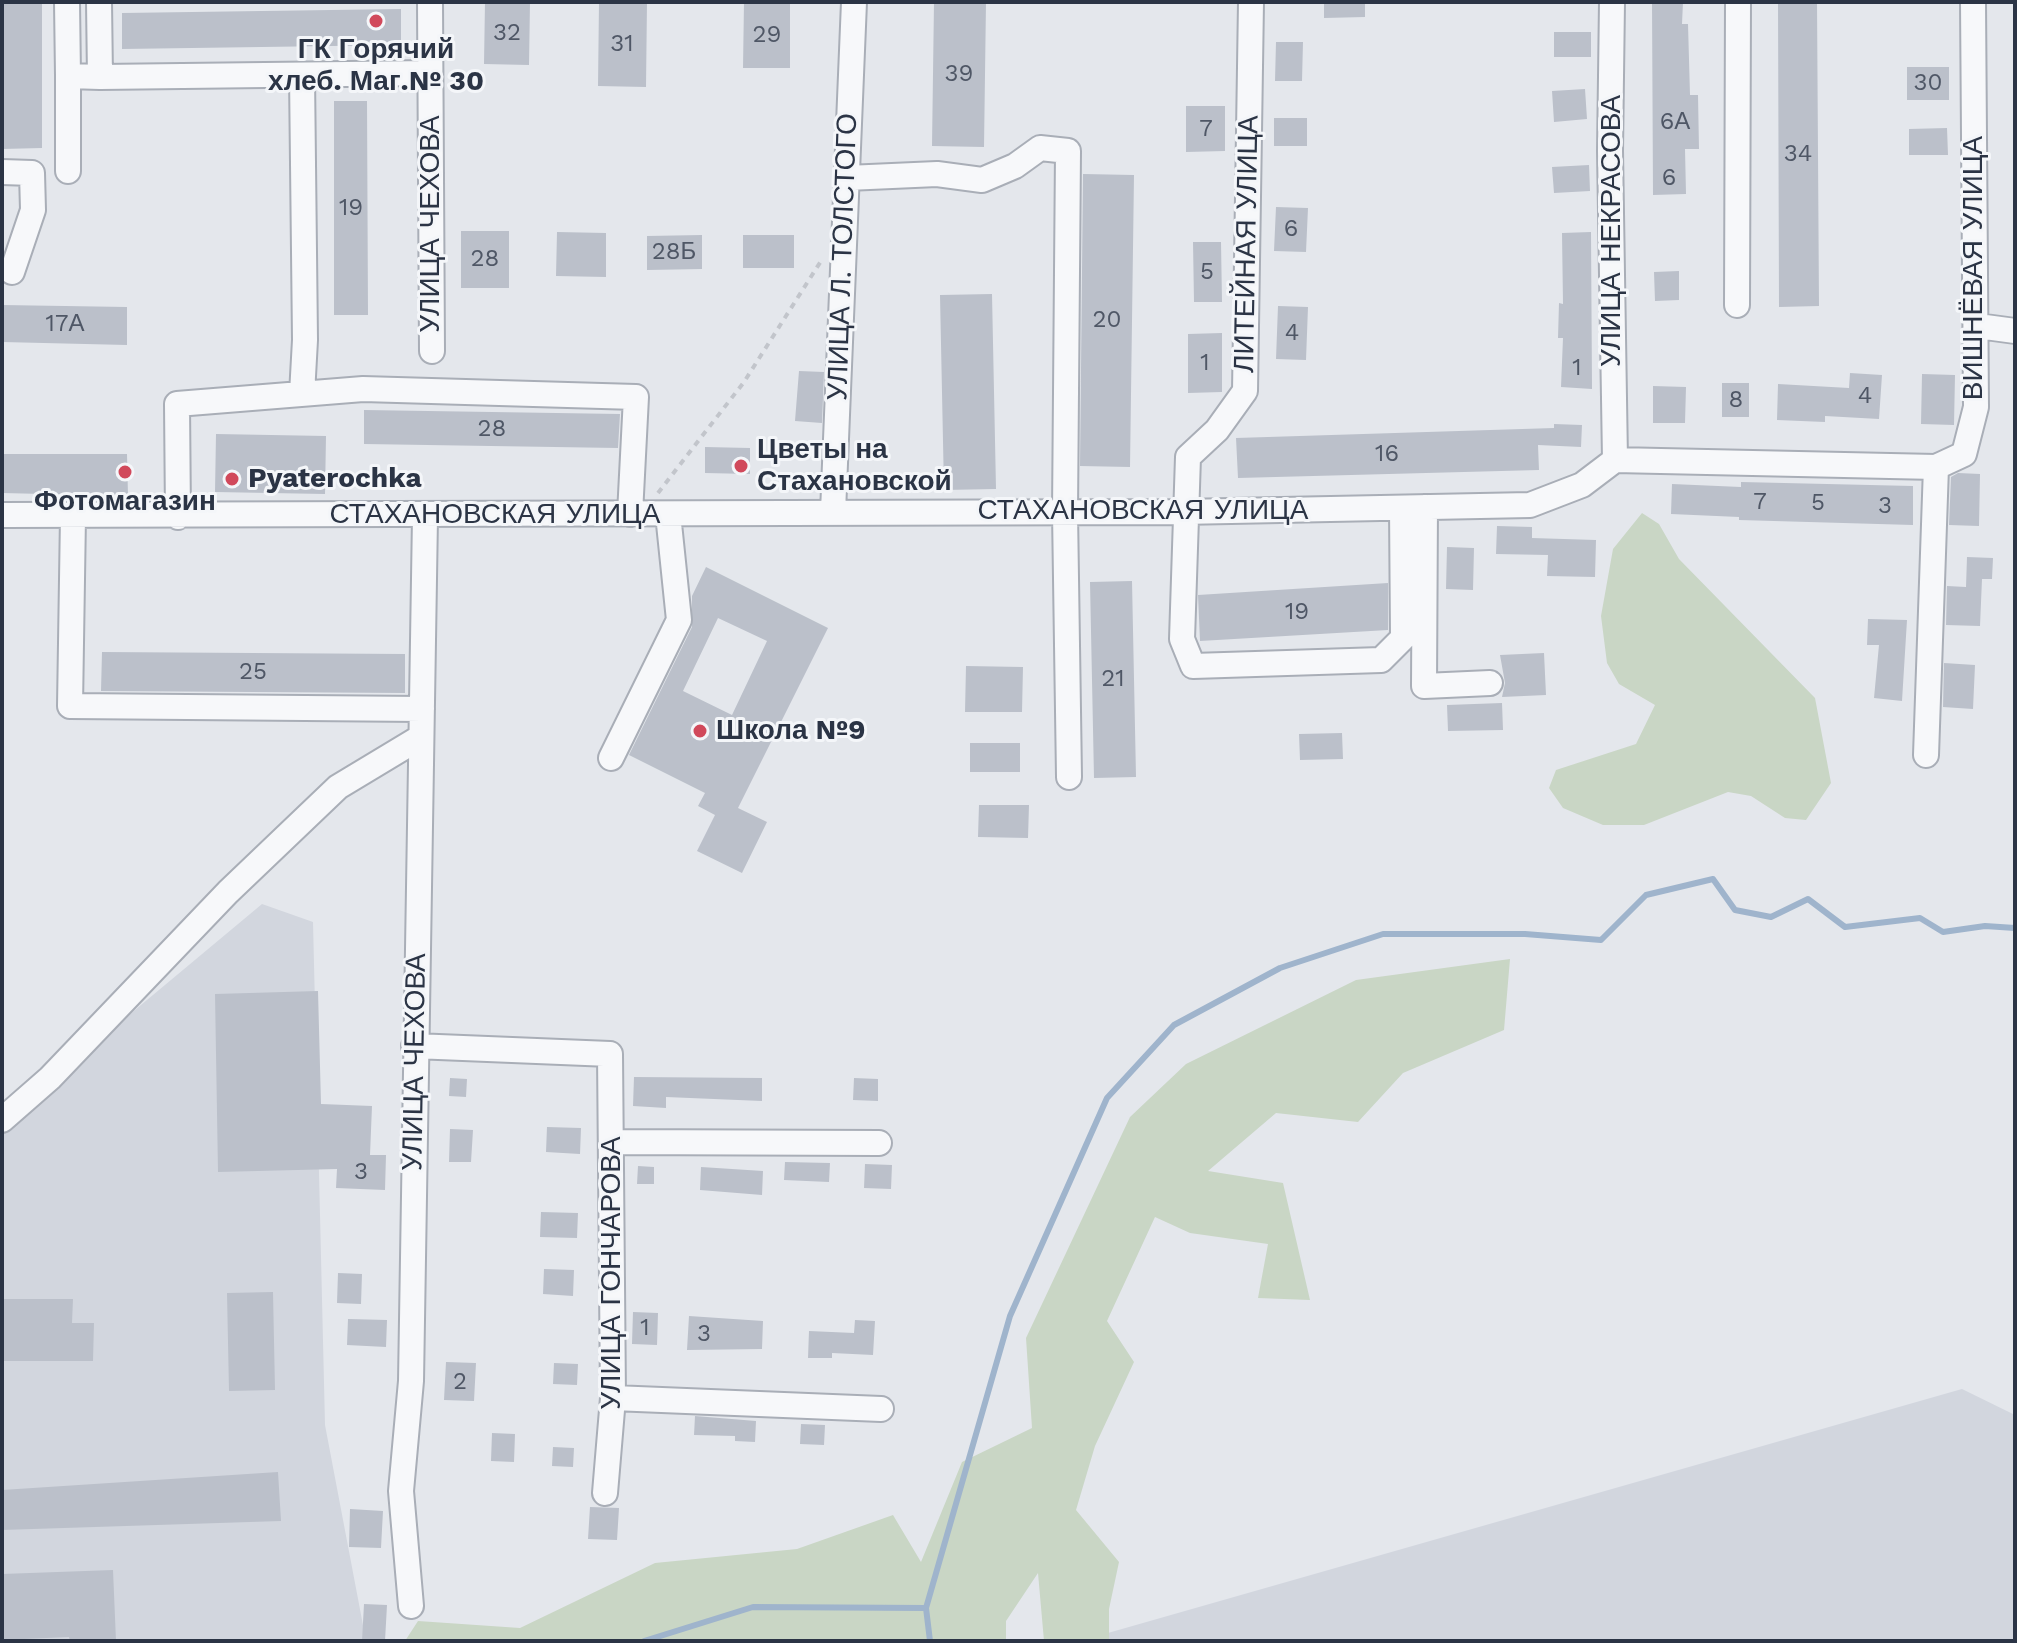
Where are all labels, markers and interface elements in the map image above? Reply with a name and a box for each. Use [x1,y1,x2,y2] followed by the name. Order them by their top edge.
[367,12,385,30] marker: ГК Горячий хлеб. Маг.№ 30
[493,19,521,47] house number: 32
[753,21,781,49] house number: 29
[610,30,634,58] house number: 31
[268,33,484,99] place label: ГК Горячий хлеб. Маг.№ 30
[945,60,973,88] house number: 39
[1914,69,1942,97] house number: 30
[1595,95,1629,367] street label: УЛИЦА НЕКРАСОВА
[1660,108,1690,136] house number: 6А
[821,113,865,401] street label: УЛИЦА Л. ТОЛСТОГО
[414,115,448,333] street label: УЛИЦА ЧЕХОВА
[1199,115,1213,143] house number: 7
[1228,115,1266,373] street label: ЛИТЕЙНАЯ УЛИЦА
[1957,136,1991,400] street label: ВИШНЁВАЯ УЛИЦА
[1784,140,1812,168] house number: 34
[1662,164,1676,192] house number: 6
[339,194,363,222] house number: 19
[1284,215,1298,243] house number: 6
[652,238,696,266] house number: 28Б
[471,245,499,273] house number: 28
[1200,258,1214,286] house number: 5
[1093,306,1121,334] house number: 20
[46,310,84,338] house number: 17А
[1285,319,1299,347] house number: 4
[1200,349,1210,377] house number: 1
[1572,354,1582,382] house number: 1
[1858,382,1872,410] house number: 4
[1729,386,1743,414] house number: 8
[478,415,506,443] house number: 28
[757,433,952,499] place label: Цветы на Стахановской
[1375,440,1399,468] house number: 16
[732,457,750,475] marker: Цветы на Стахановской
[248,462,422,496] place label: Pyaterochka
[116,463,134,481] marker: Фотомагазин
[223,470,241,488] marker: Pyaterochka
[34,485,216,519] place label: Фотомагазин
[1753,488,1767,516] house number: 7
[1811,489,1825,517] house number: 5
[1878,492,1892,520] house number: 3
[978,494,1308,528] street label: СТАХАНОВСКАЯ УЛИЦА
[330,498,660,532] street label: СТАХАНОВСКАЯ УЛИЦА
[1285,598,1309,626] house number: 19
[239,658,267,686] house number: 25
[1101,665,1125,693] house number: 21
[716,714,865,748] place label: Школа №9
[691,722,709,740] marker: Школа №9
[396,953,434,1171] street label: УЛИЦА ЧЕХОВА
[595,1136,629,1410] street label: УЛИЦА ГОНЧАРОВА
[354,1158,368,1186] house number: 3
[640,1314,650,1342] house number: 1
[697,1320,711,1348] house number: 3
[453,1368,467,1396] house number: 2

